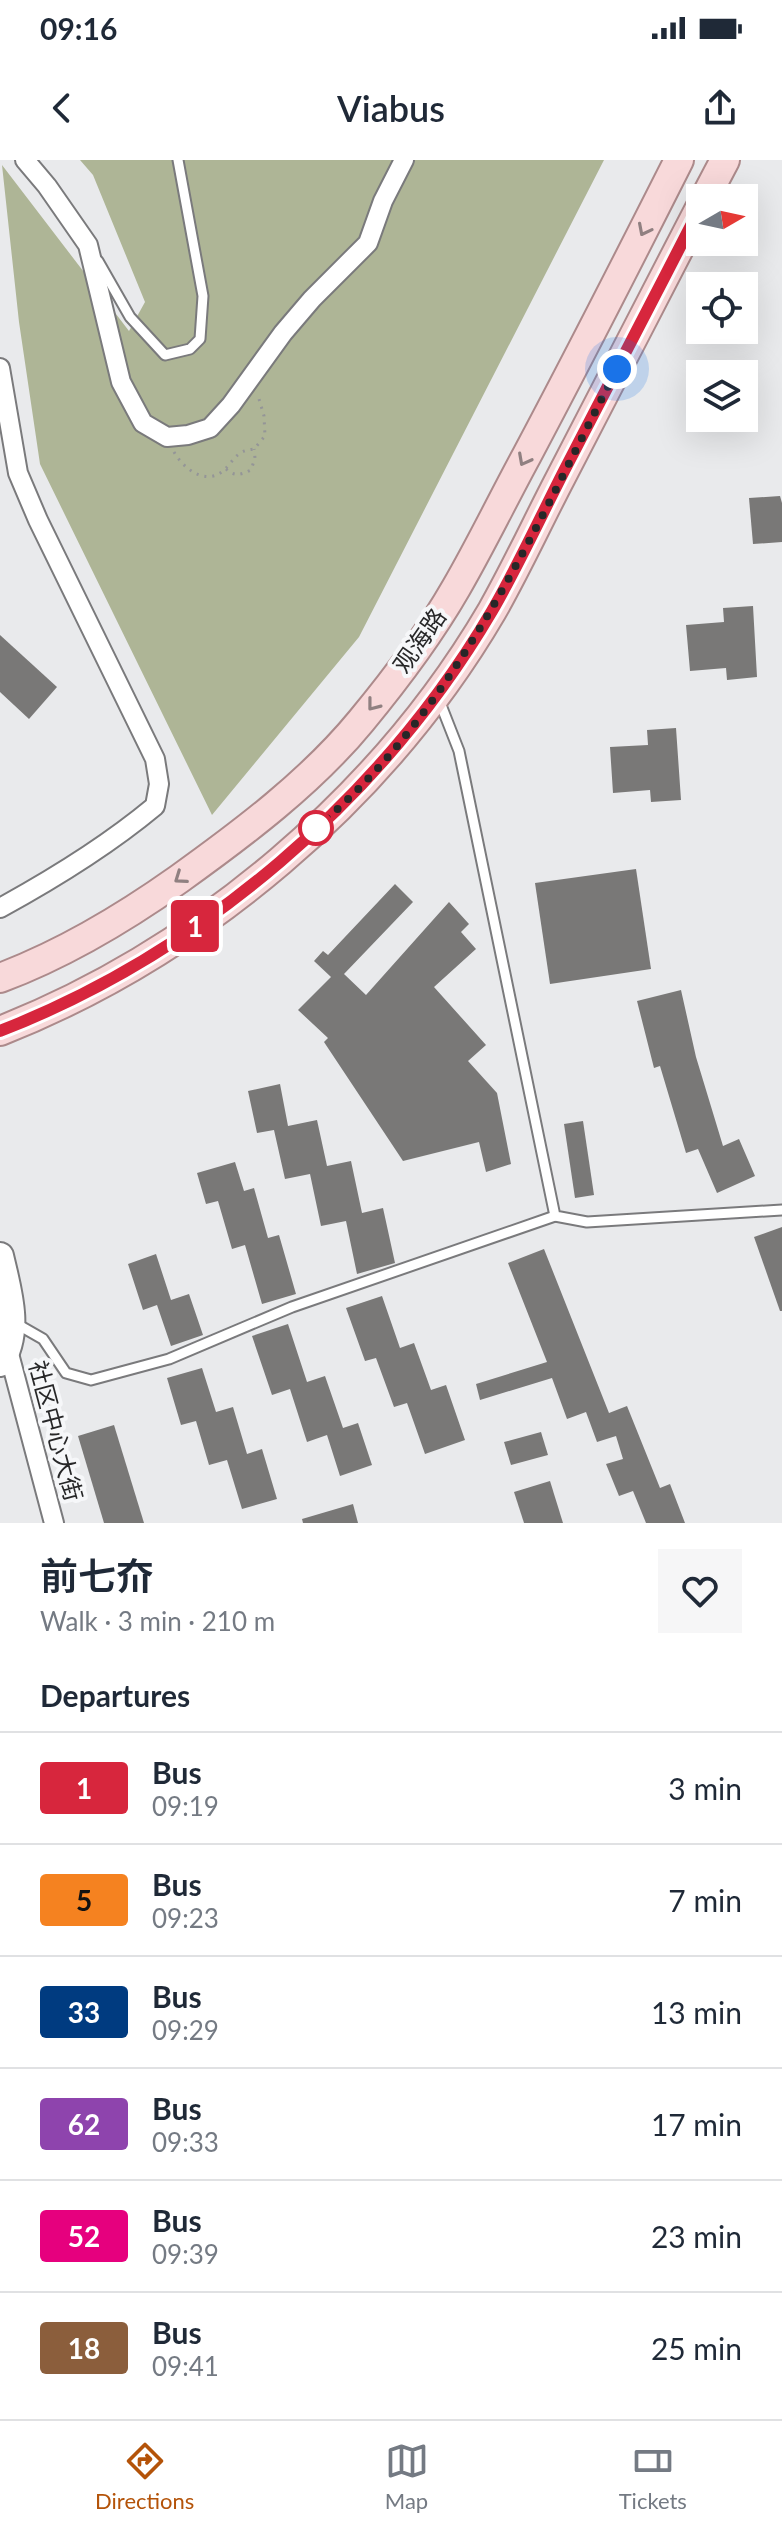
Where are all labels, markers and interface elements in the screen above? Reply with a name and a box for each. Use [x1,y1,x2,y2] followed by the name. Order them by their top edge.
[40,10,117,46] text: 09:16
[40,86,84,130] icon: back
[337,86,445,130] text: Viabus
[698,86,742,130] icon: share
[686,184,758,256] north arrow
[686,184,758,432] map controls
[638,221,654,236] one-way arrow
[686,272,758,344] button: locate
[597,349,637,389] your location
[686,360,758,432] button: layers
[518,452,533,467] one-way arrow
[386,602,451,678] street label: 观海路
[369,696,383,711] one-way arrow
[299,811,333,845] unlabelled marker
[175,868,189,883] one-way arrow
[169,900,221,952] line badge: 1
[187,909,203,943] text: 1
[24,1357,89,1504] street label: 社区中心大街
[658,1549,742,1633] button: heart
[40,1552,154,1598] text: 前七夼
[40,1605,275,1637] text: Walk · 3 min · 210 m
[40,1677,190,1713] text: Departures
[152,1754,202,1790] text: Bus
[668,1770,742,1806] text: 3 min
[76,1771,92,1805] text: 1
[152,1790,219,1822] text: 09:19
[152,1866,202,1902] text: Bus
[668,1882,742,1918] text: 7 min
[76,1883,92,1917] text: 5
[152,1902,219,1934] text: 09:23
[152,1978,202,2014] text: Bus
[651,1994,742,2030] text: 13 min
[68,1995,100,2029] text: 33
[152,2014,219,2046] text: 09:29
[152,2090,202,2126] text: Bus
[651,2106,742,2142] text: 17 min
[68,2107,100,2141] text: 62
[152,2126,219,2158] text: 09:33
[152,2202,202,2238] text: Bus
[651,2218,742,2254] text: 23 min
[68,2219,100,2253] text: 52
[152,2238,219,2270] text: 09:39
[152,2314,202,2350] text: Bus
[651,2330,742,2366] text: 25 min
[68,2331,100,2365] text: 18
[152,2350,219,2382] text: 09:41
[95,2439,194,2514] tab: Directions
[385,2439,429,2514] tab: Map
[619,2439,687,2514] tab: Tickets

